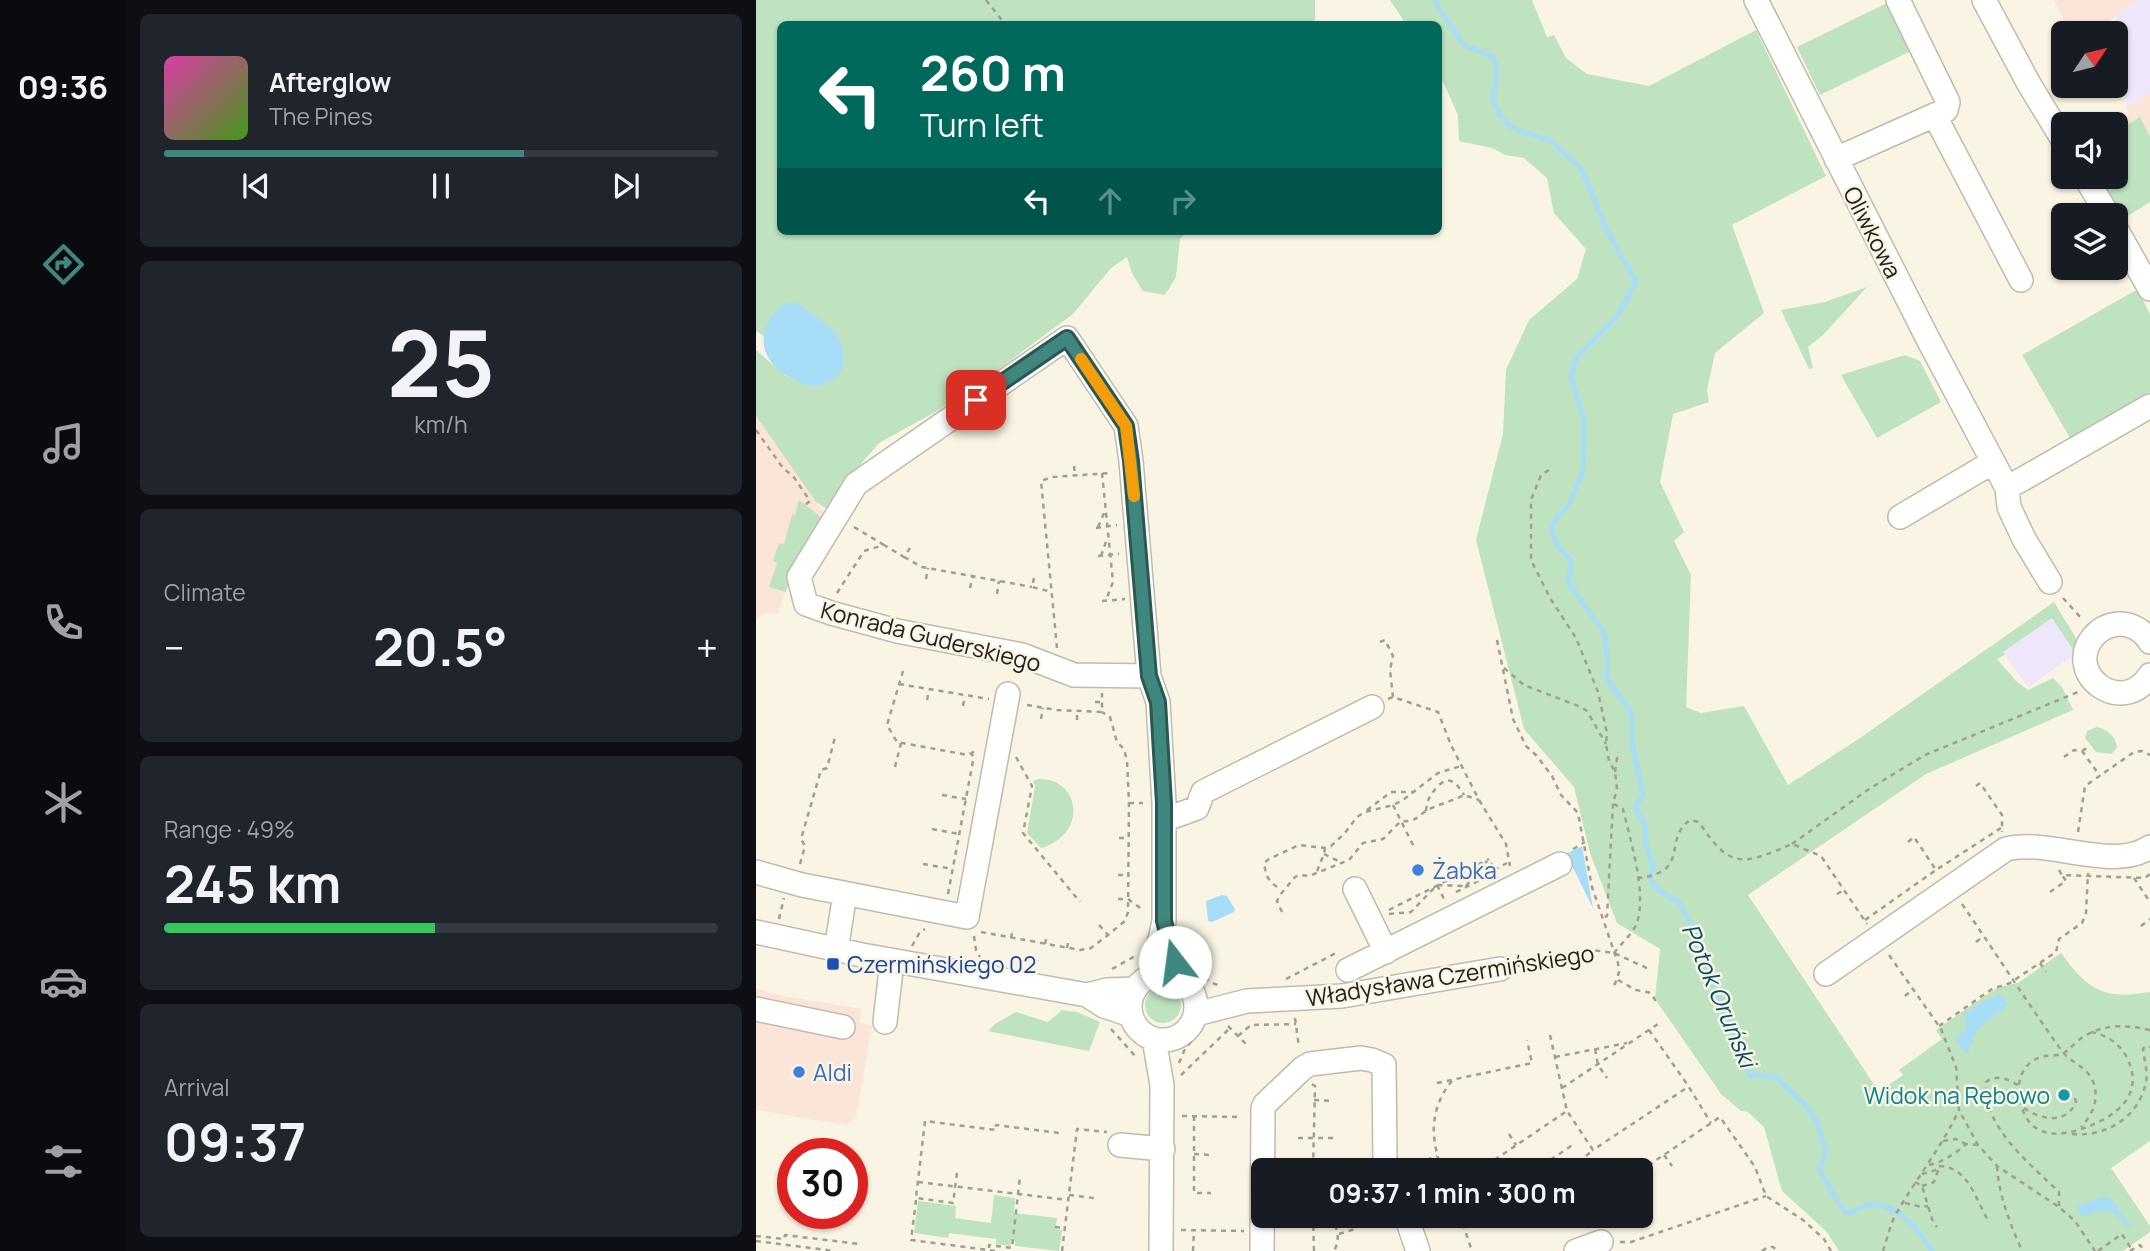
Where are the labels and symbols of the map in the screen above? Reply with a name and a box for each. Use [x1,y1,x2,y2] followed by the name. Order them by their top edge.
[2051,21,2128,98] north arrow
[1836,181,1910,283] street label: Oliwkowa
[946,370,1006,430] pin
[818,593,1044,679] street label: Konrada Guderskiego
[1432,854,1497,886] place label: Żabka
[1410,862,1426,878] marker: Żabka
[1675,918,1766,1075] water label: Potok Oruński
[1138,925,1212,999] position arrow
[1304,936,1596,1014] street label: Władysława Czermińskiego
[847,948,1036,980] place label: Czermińskiego 02
[825,956,841,972] marker: Czermińskiego 02
[813,1056,852,1088] place label: Aldi
[791,1064,807,1080] marker: Aldi
[1864,1079,2050,1111] place label: Widok na Rębowo
[2056,1087,2072,1103] marker: Widok na Rębowo
[777,1138,868,1229] speed limit sign: 30

